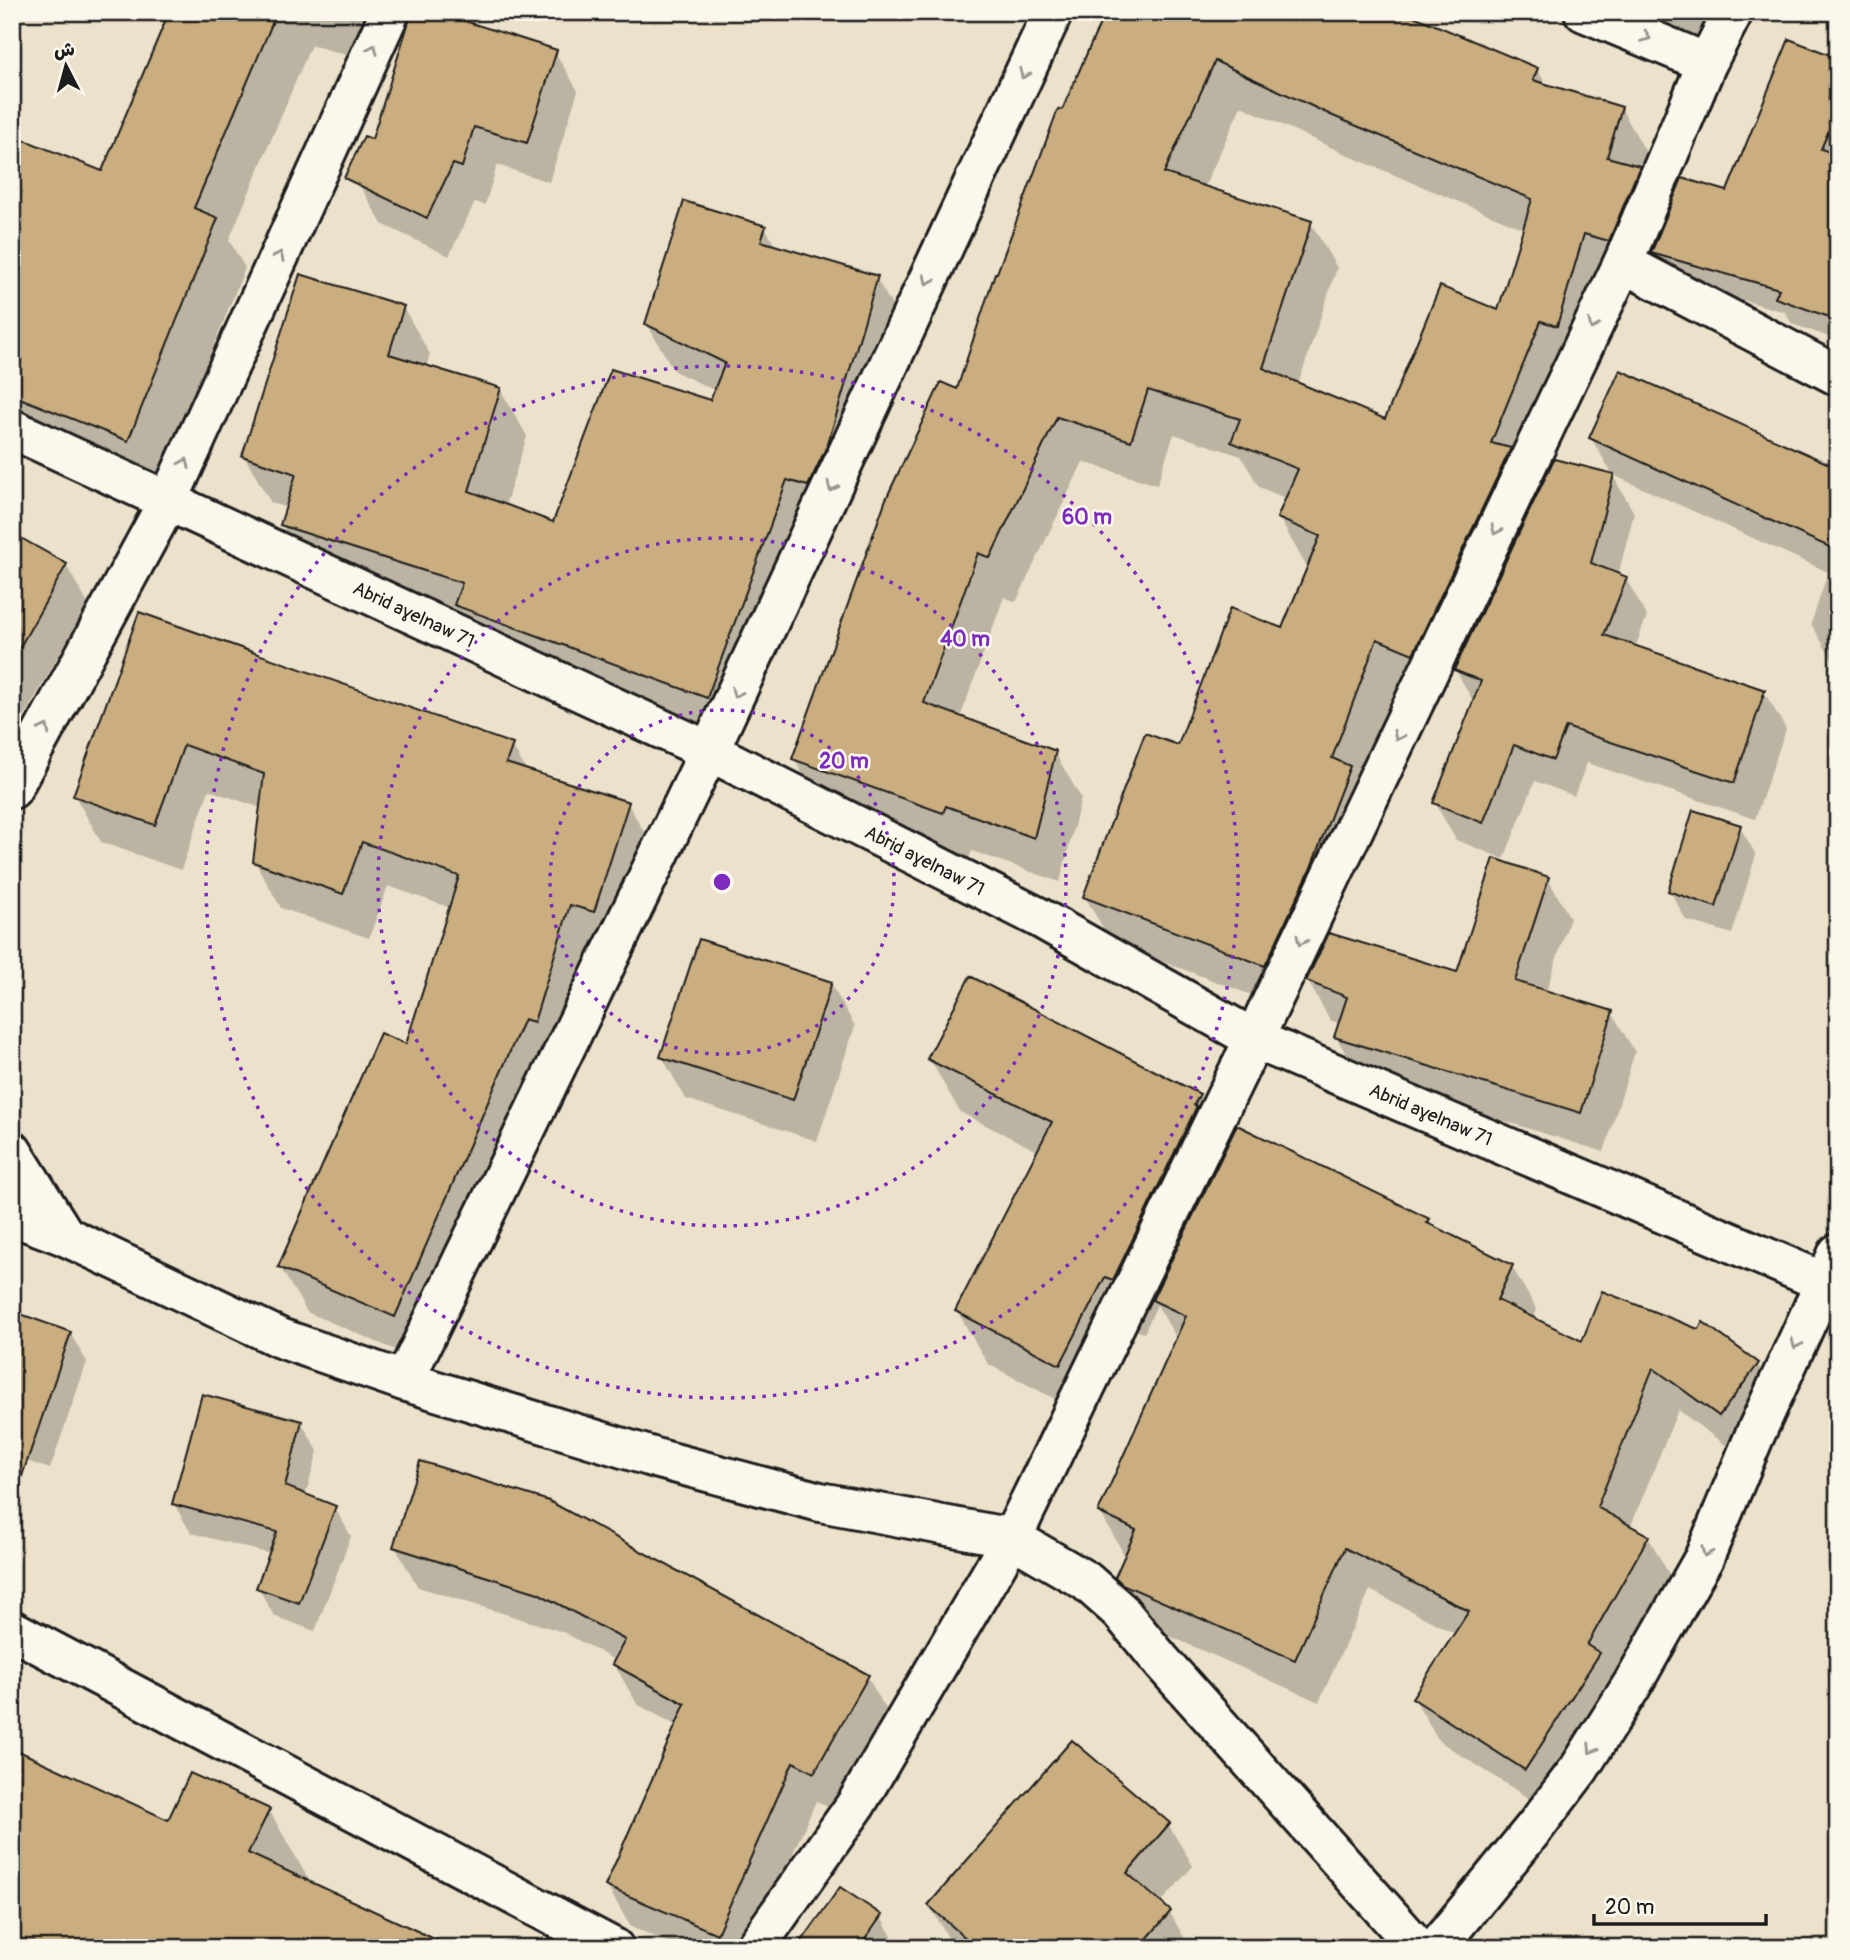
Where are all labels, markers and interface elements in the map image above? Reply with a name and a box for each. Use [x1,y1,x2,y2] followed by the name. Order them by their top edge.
[1639,29,1651,43] one-way arrow
[32,32,102,102] north arrow
[53,37,76,63] text: ش
[365,43,379,56] one-way arrow
[1018,67,1032,79] one-way arrow
[271,251,285,263] one-way arrow
[922,273,936,285] one-way arrow
[1588,318,1602,330] one-way arrow
[177,458,191,470] one-way arrow
[826,479,840,492] one-way arrow
[1062,504,1112,531] text: 60 m
[1490,523,1504,535] one-way arrow
[349,576,478,654] street label: Abrid aɣelnaw 71
[940,626,990,653] text: 40 m
[730,686,744,698] one-way arrow
[36,724,50,736] one-way arrow
[1392,729,1406,741] one-way arrow
[819,748,869,775] text: 20 m
[861,820,989,901] street label: Abrid aɣelnaw 71
[710,870,734,894] centre of rings
[1295,934,1309,947] one-way arrow
[1365,1078,1496,1152] street label: Abrid aɣelnaw 71
[1790,1337,1804,1349] one-way arrow
[1700,1545,1714,1558] one-way arrow
[1587,1741,1600,1754] one-way arrow
[1594,1883,1766,1927] scale bar
[1605,1894,1654,1921] text: 20 m

